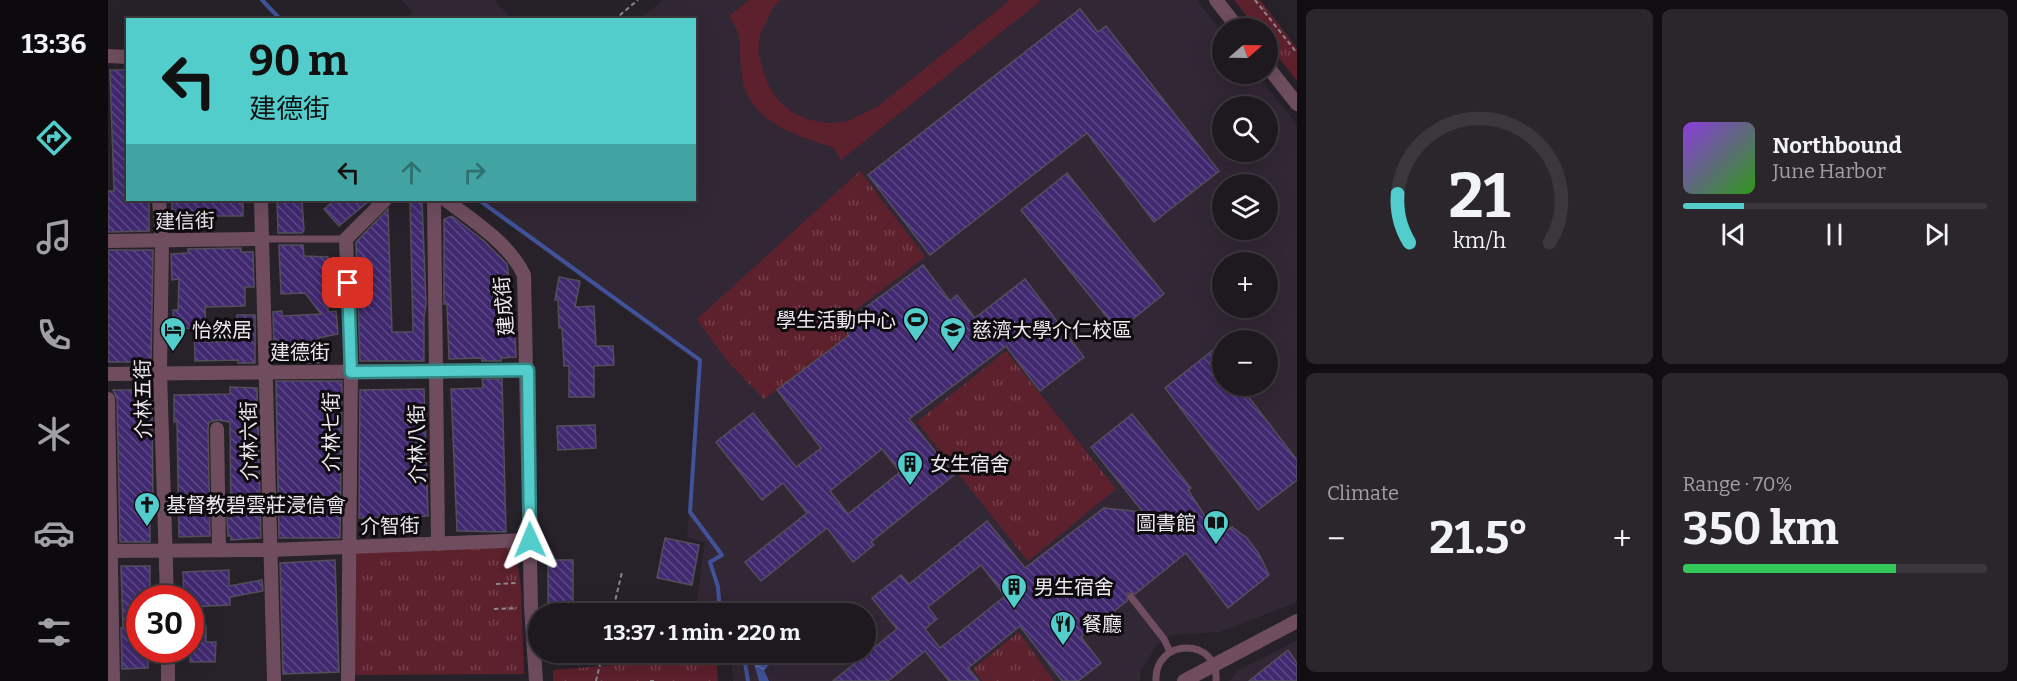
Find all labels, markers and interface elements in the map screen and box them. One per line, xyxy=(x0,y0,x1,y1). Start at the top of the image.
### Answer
north arrow xyxy=(1212,18,1278,84)
map controls xyxy=(1212,18,1278,396)
text: 13:36 xyxy=(21,28,87,60)
text: 90 m xyxy=(249,36,348,86)
icon: left xyxy=(150,42,228,120)
text: 建德街 xyxy=(249,93,330,125)
button: search xyxy=(1212,96,1278,162)
icon: directions xyxy=(33,117,75,159)
text: Northbound xyxy=(1773,132,1902,159)
icon: left xyxy=(332,156,365,189)
icon: ahead xyxy=(395,156,428,189)
icon: right xyxy=(458,156,491,189)
text: June Harbor xyxy=(1773,159,1886,183)
text: 21 xyxy=(1448,160,1510,235)
button: layers xyxy=(1212,174,1278,240)
street label: 建信街 xyxy=(155,208,215,234)
icon: music xyxy=(33,216,75,258)
icon: previous xyxy=(1717,218,1750,251)
icon: pause xyxy=(1818,218,1851,251)
icon: next xyxy=(1920,218,1953,251)
text: km/h xyxy=(1453,229,1506,255)
button: + xyxy=(1212,252,1278,318)
pin xyxy=(322,257,373,308)
icon: arrive xyxy=(331,266,364,299)
street label: 建成街 xyxy=(489,275,519,337)
sports icon: 學生活動中心 xyxy=(901,305,931,343)
place label: 學生活動中心 xyxy=(776,308,896,332)
icon: phone xyxy=(33,314,75,356)
hotel icon: 怡然居 xyxy=(158,315,188,353)
school or university icon: 慈濟大學介仁校區 xyxy=(938,315,968,353)
place label: 怡然居 xyxy=(192,318,252,342)
place label: 慈濟大學介仁校區 xyxy=(972,318,1132,342)
button: − xyxy=(1212,330,1278,396)
street label: 建德街 xyxy=(270,340,330,364)
street label: 介林五街 xyxy=(130,359,156,439)
street label: 介林七街 xyxy=(319,392,343,472)
street label: 介林六街 xyxy=(236,401,262,481)
street label: 介林八街 xyxy=(404,404,430,484)
icon: climate xyxy=(33,413,75,455)
building icon: 女生宿舍 xyxy=(895,449,925,487)
place label: 女生宿舍 xyxy=(930,452,1010,476)
text: Range · 70% xyxy=(1683,472,1792,496)
text: Climate xyxy=(1327,481,1399,505)
church icon: 基督教碧雲莊浸信會 xyxy=(132,490,162,528)
place label: 基督教碧雲莊浸信會 xyxy=(166,493,346,517)
text: 350 km xyxy=(1683,502,1839,556)
position arrow xyxy=(498,508,562,572)
library icon: 圖書館 xyxy=(1201,508,1231,546)
place label: 圖書館 xyxy=(1136,511,1196,535)
text: 21.5° xyxy=(1429,511,1529,565)
icon: car xyxy=(33,512,75,554)
street label: 介智街 xyxy=(360,513,420,539)
text: − xyxy=(1327,519,1345,559)
text: + xyxy=(1613,519,1631,559)
building icon: 男生宿舍 xyxy=(999,572,1029,610)
place label: 男生宿舍 xyxy=(1034,575,1114,599)
speed limit sign: 30 xyxy=(126,585,204,663)
restaurant icon: 餐廳 xyxy=(1048,609,1078,647)
icon: filters xyxy=(33,611,75,653)
place label: 餐廳 xyxy=(1082,612,1122,636)
text: 13:37 · 1 min · 220 m xyxy=(603,619,801,646)

